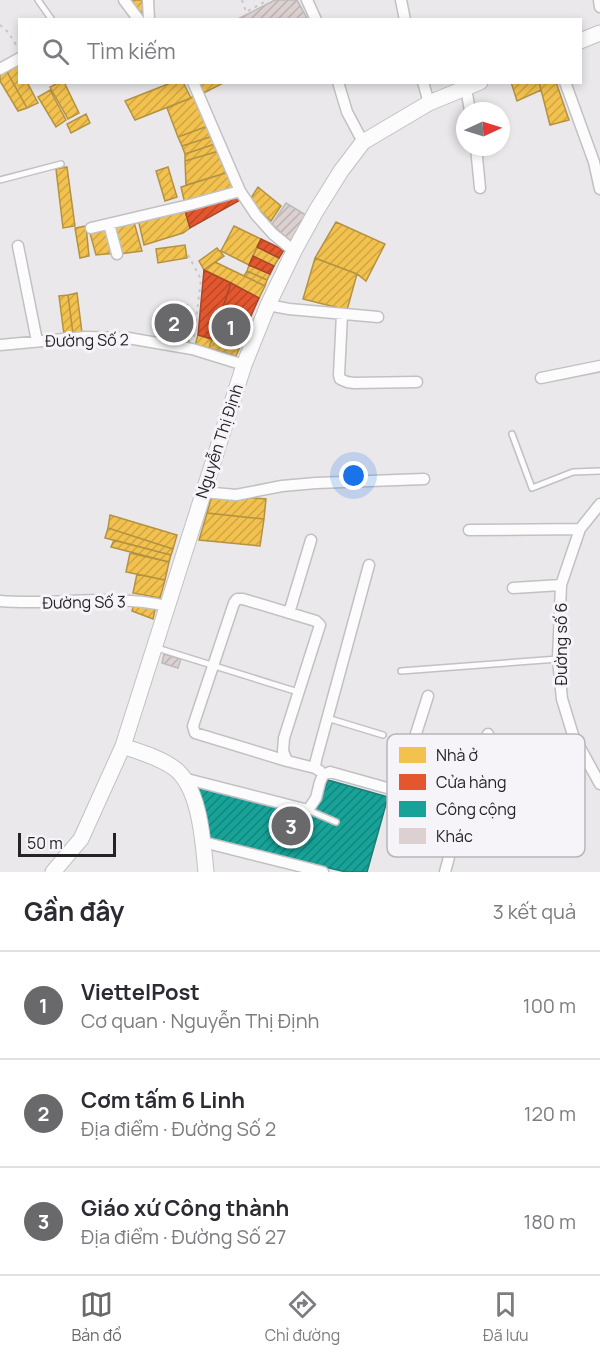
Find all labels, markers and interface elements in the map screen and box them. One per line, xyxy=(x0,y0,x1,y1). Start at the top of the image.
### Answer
search box xyxy=(18,18,582,84)
icon: search xyxy=(39,35,72,68)
text: Tìm kiếm xyxy=(87,36,176,66)
north arrow xyxy=(456,102,510,156)
pin: 2 xyxy=(154,300,194,346)
pin: 1 xyxy=(212,304,250,350)
street label: Đường Số 2 xyxy=(45,328,129,352)
street label: Nguyễn Thị Định xyxy=(190,381,248,501)
your location xyxy=(339,461,368,490)
street label: Đường Số 3 xyxy=(42,590,126,614)
street label: Đường số 6 xyxy=(550,602,572,686)
legend xyxy=(387,734,585,857)
text: Nhà ở xyxy=(436,744,478,766)
text: Cửa hàng xyxy=(436,771,506,793)
text: Công cộng xyxy=(436,798,516,820)
pin: 3 xyxy=(272,804,310,848)
text: Khác xyxy=(436,825,473,847)
scale bar xyxy=(18,830,116,858)
text: 50 m xyxy=(27,832,63,854)
text: Gần đây xyxy=(24,893,124,929)
text: 3 kết quả xyxy=(493,898,576,925)
text: ViettelPost xyxy=(81,977,200,1007)
text: 1 xyxy=(39,992,48,1019)
text: 100 m xyxy=(523,992,576,1019)
text: Cơ quan · Nguyễn Thị Định xyxy=(81,1007,319,1034)
text: Cơm tấm 6 Linh xyxy=(81,1085,245,1115)
text: 2 xyxy=(38,1100,49,1127)
text: 120 m xyxy=(524,1100,576,1127)
text: Địa điểm · Đường Số 2 xyxy=(81,1115,276,1142)
text: Giáo xứ Công thành xyxy=(81,1193,289,1223)
text: 3 xyxy=(38,1208,49,1235)
text: 180 m xyxy=(523,1208,576,1235)
text: Địa điểm · Đường Số 27 xyxy=(81,1223,286,1250)
tab: Bản đồ xyxy=(71,1288,122,1346)
tab: Chỉ đường xyxy=(265,1288,340,1346)
tab: Đã lưu xyxy=(483,1288,529,1346)

